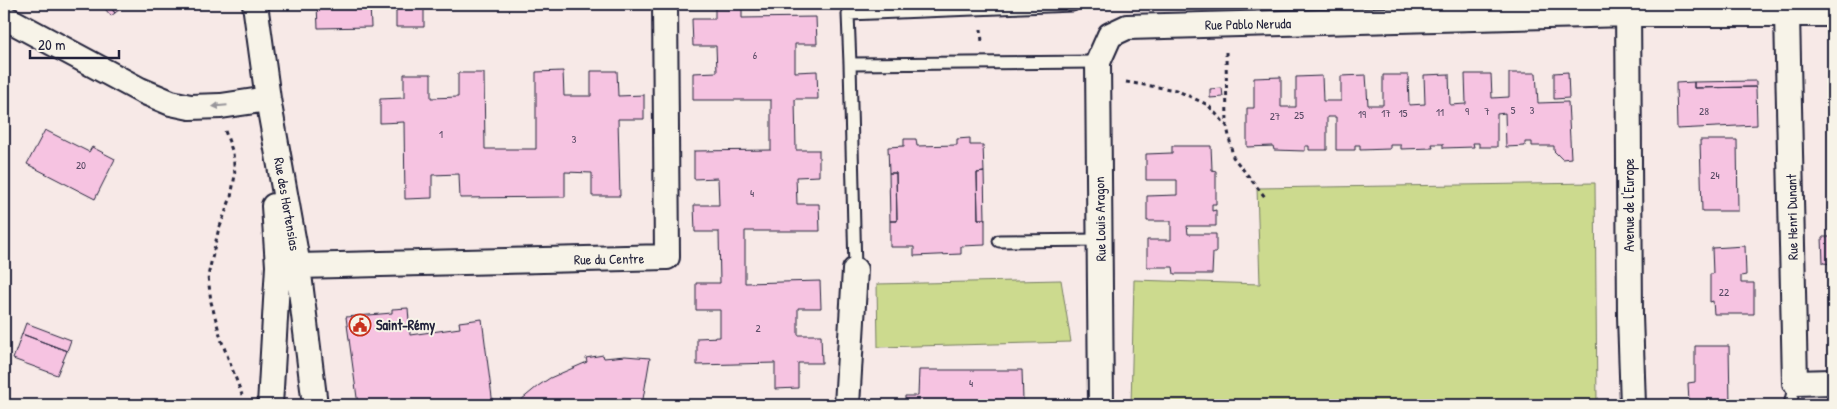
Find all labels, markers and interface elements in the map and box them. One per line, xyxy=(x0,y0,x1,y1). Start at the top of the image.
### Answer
street label: Rue Pablo Neruda xyxy=(1205,13,1292,34)
scale bar xyxy=(30,28,119,60)
text: 20 m xyxy=(38,34,65,55)
house number: 6 xyxy=(753,48,758,62)
one-way arrow xyxy=(211,102,227,110)
house number: 5 xyxy=(1511,103,1516,117)
house number: 3 xyxy=(1530,103,1535,117)
house number: 9 xyxy=(1465,104,1469,118)
house number: 7 xyxy=(1484,104,1490,118)
house number: 28 xyxy=(1699,104,1709,118)
house number: 11 xyxy=(1436,105,1444,119)
house number: 17 xyxy=(1381,106,1391,120)
house number: 15 xyxy=(1399,106,1408,120)
house number: 19 xyxy=(1358,107,1366,121)
house number: 25 xyxy=(1294,108,1304,122)
house number: 27 xyxy=(1270,109,1280,123)
house number: 1 xyxy=(439,127,443,141)
house number: 3 xyxy=(572,132,577,146)
street label: Rue des Hortensias xyxy=(270,156,305,252)
house number: 20 xyxy=(76,158,86,172)
street label: Avenue de l'Europe xyxy=(1619,158,1639,252)
house number: 24 xyxy=(1710,168,1720,182)
street label: Rue Henri Dunant xyxy=(1781,174,1802,260)
street label: Rue Louis Aragon xyxy=(1089,176,1111,262)
house number: 4 xyxy=(750,186,754,200)
street label: Rue du Centre xyxy=(574,248,645,269)
house number: 22 xyxy=(1719,285,1729,299)
public building icon: Saint-Rémy xyxy=(348,313,372,337)
place label: Saint-Rémy xyxy=(376,315,435,336)
house number: 2 xyxy=(755,321,761,335)
house number: 4 xyxy=(969,376,973,390)

